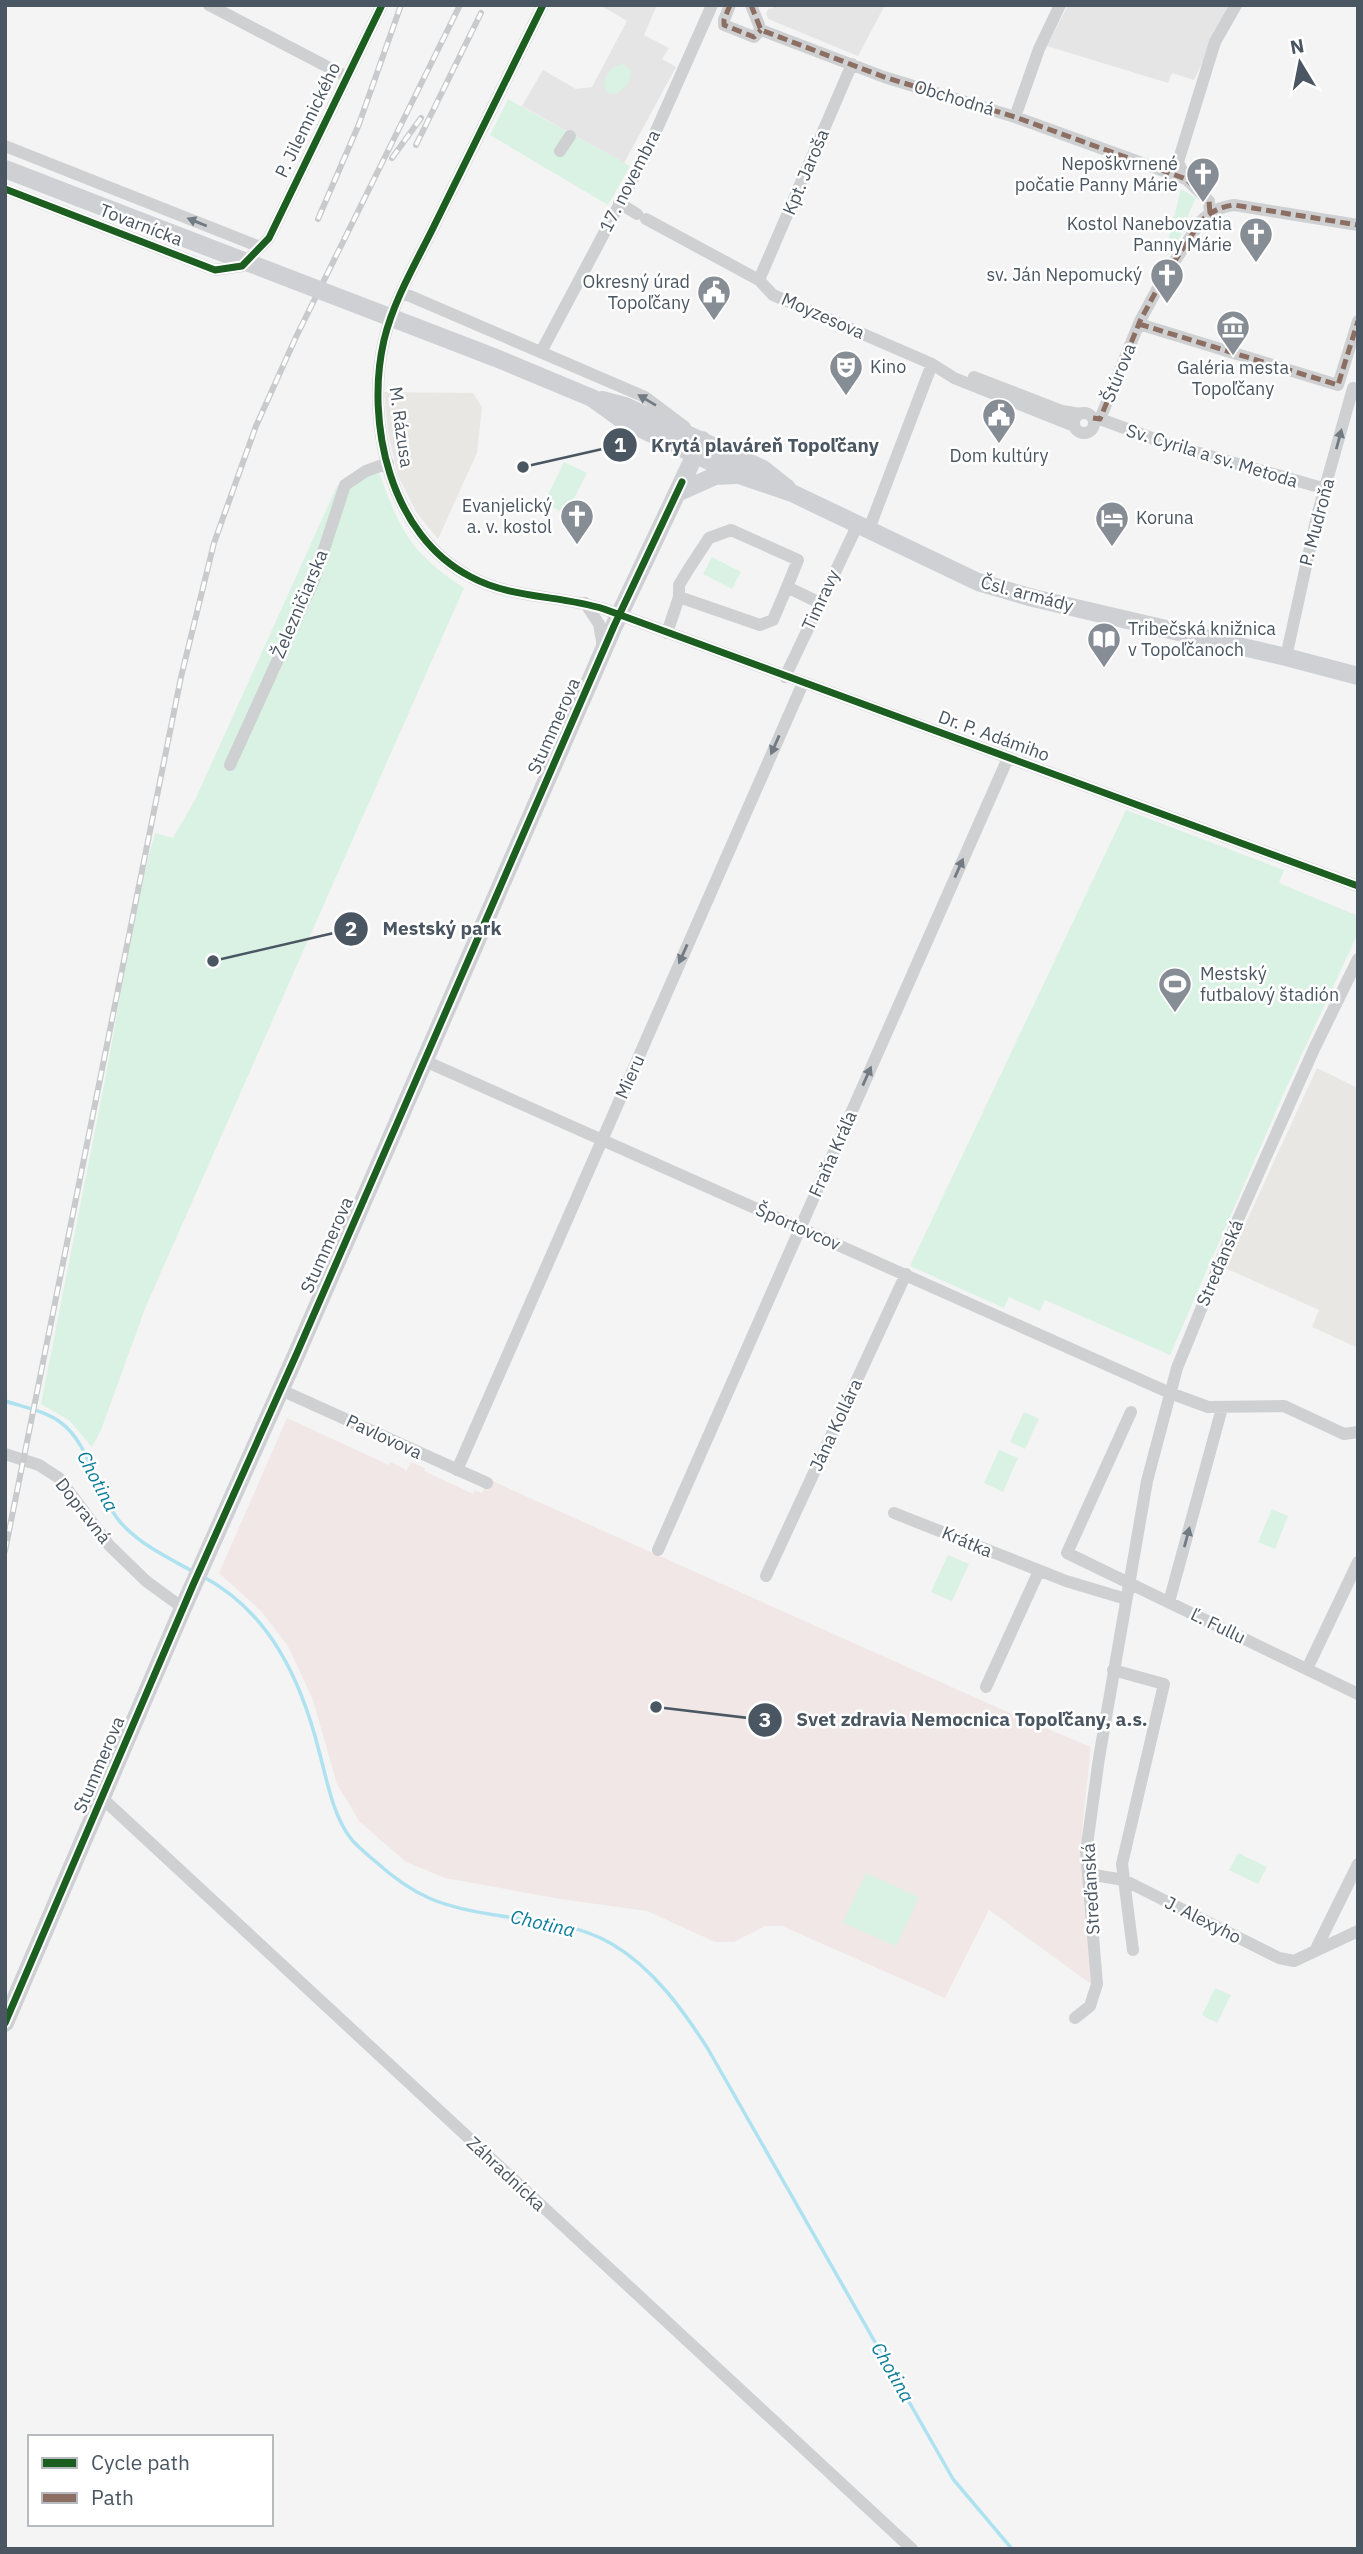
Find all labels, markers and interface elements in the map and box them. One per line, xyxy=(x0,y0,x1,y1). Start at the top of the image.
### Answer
north arrow xyxy=(1265,28,1335,98)
text: N xyxy=(1288,33,1306,59)
street label: P. Jilemnického xyxy=(270,58,345,181)
street label: Obchodná xyxy=(911,74,997,121)
street label: 17. novembra xyxy=(594,125,665,236)
street label: Kpt. Jaroša xyxy=(777,125,834,218)
place label: Nepoškvrnené počatie Panny Márie xyxy=(1015,152,1178,196)
church icon: Nepoškvrnené počatie Panny Márie xyxy=(1184,155,1222,204)
street label: Tovarnícka xyxy=(97,198,186,251)
place label: Kostol Nanebovzatia Panny Márie xyxy=(1067,212,1232,256)
church icon: Kostol Nanebovzatia Panny Márie xyxy=(1237,215,1275,264)
one-way arrow xyxy=(186,216,207,227)
church icon: sv. Ján Nepomucký xyxy=(1148,256,1186,305)
place label: sv. Ján Nepomucký xyxy=(986,263,1142,286)
place label: Okresný úrad Topoľčany xyxy=(582,270,690,314)
public building icon: Okresný úrad Topoľčany xyxy=(695,273,733,322)
street label: Moyzesova xyxy=(778,287,869,344)
museum icon: Galéria mesta Topoľčany xyxy=(1214,308,1252,357)
street label: Štúrova xyxy=(1095,339,1141,406)
theatre icon: Kino xyxy=(827,348,865,397)
place label: Kino xyxy=(870,355,906,378)
place label: Galéria mesta Topoľčany xyxy=(1177,356,1289,400)
street label: M. Rázusa xyxy=(384,385,419,469)
one-way arrow xyxy=(637,393,656,406)
public building icon: Dom kultúry xyxy=(980,396,1018,445)
street label: Sv. Cyrila a sv. Metoda xyxy=(1124,418,1301,493)
callout: Krytá plaváreň Topoľčany xyxy=(602,425,893,465)
one-way arrow xyxy=(1334,427,1345,449)
text: 1 xyxy=(614,430,627,458)
text: Krytá plaváreň Topoľčany xyxy=(651,433,880,457)
place label: Dom kultúry xyxy=(950,444,1048,467)
street label: P. Mudroňa xyxy=(1294,475,1339,568)
place label: Evanjelický a. v. kostol xyxy=(462,494,552,538)
church icon: Evanjelický a. v. kostol xyxy=(558,497,596,546)
hotel icon: Koruna xyxy=(1093,499,1131,548)
place label: Koruna xyxy=(1136,506,1194,529)
street label: Železničiarska xyxy=(266,546,333,661)
street label: Timravy xyxy=(797,566,845,634)
street label: Čsl. armády xyxy=(978,569,1076,617)
place label: Tribečská knižnica v Topoľčanoch xyxy=(1128,617,1276,661)
library icon: Tribečská knižnica v Topoľčanoch xyxy=(1085,620,1123,669)
street label: Stummerova xyxy=(522,674,585,778)
street label: Dr. P. Adámiho xyxy=(935,705,1053,766)
one-way arrow xyxy=(769,735,780,756)
one-way arrow xyxy=(953,858,965,878)
callout: Mestský park xyxy=(333,909,515,949)
text: 2 xyxy=(345,914,357,942)
text: Mestský park xyxy=(382,916,502,940)
one-way arrow xyxy=(678,943,689,964)
place label: Mestský futbalový štadión xyxy=(1200,962,1339,1006)
sports icon: Mestský futbalový štadión xyxy=(1156,965,1194,1014)
street label: Mieru xyxy=(610,1051,649,1102)
one-way arrow xyxy=(861,1066,873,1086)
street label: Fraňa Kráľa xyxy=(803,1107,862,1200)
street label: Stummerova xyxy=(295,1193,358,1297)
street label: Športovcov xyxy=(752,1197,845,1255)
street label: Streďanská xyxy=(1191,1216,1248,1309)
street label: Jána Kollára xyxy=(804,1375,867,1475)
street label: Pavlovova xyxy=(343,1409,426,1464)
water label: Chotina xyxy=(72,1446,124,1516)
street label: Dopravná xyxy=(51,1473,116,1549)
street label: Krátka xyxy=(938,1521,996,1563)
one-way arrow xyxy=(1183,1526,1193,1547)
street label: Ľ. Fullu xyxy=(1187,1602,1249,1649)
callout: Svet zdravia Nemocnica Topoľčany, a.s. xyxy=(747,1700,1162,1740)
text: 3 xyxy=(759,1705,771,1733)
text: Svet zdravia Nemocnica Topoľčany, a.s. xyxy=(796,1707,1148,1731)
street label: Stummerova xyxy=(68,1713,129,1817)
street label: Streďanská xyxy=(1077,1842,1104,1935)
street label: J. Alexyho xyxy=(1161,1891,1245,1949)
water label: Chotina xyxy=(508,1904,578,1942)
street label: Záhradnícka xyxy=(462,2131,551,2216)
water label: Chotina xyxy=(866,2338,920,2406)
legend xyxy=(28,2435,273,2526)
text: Cycle path xyxy=(91,2448,190,2476)
text: Path xyxy=(91,2483,134,2511)

